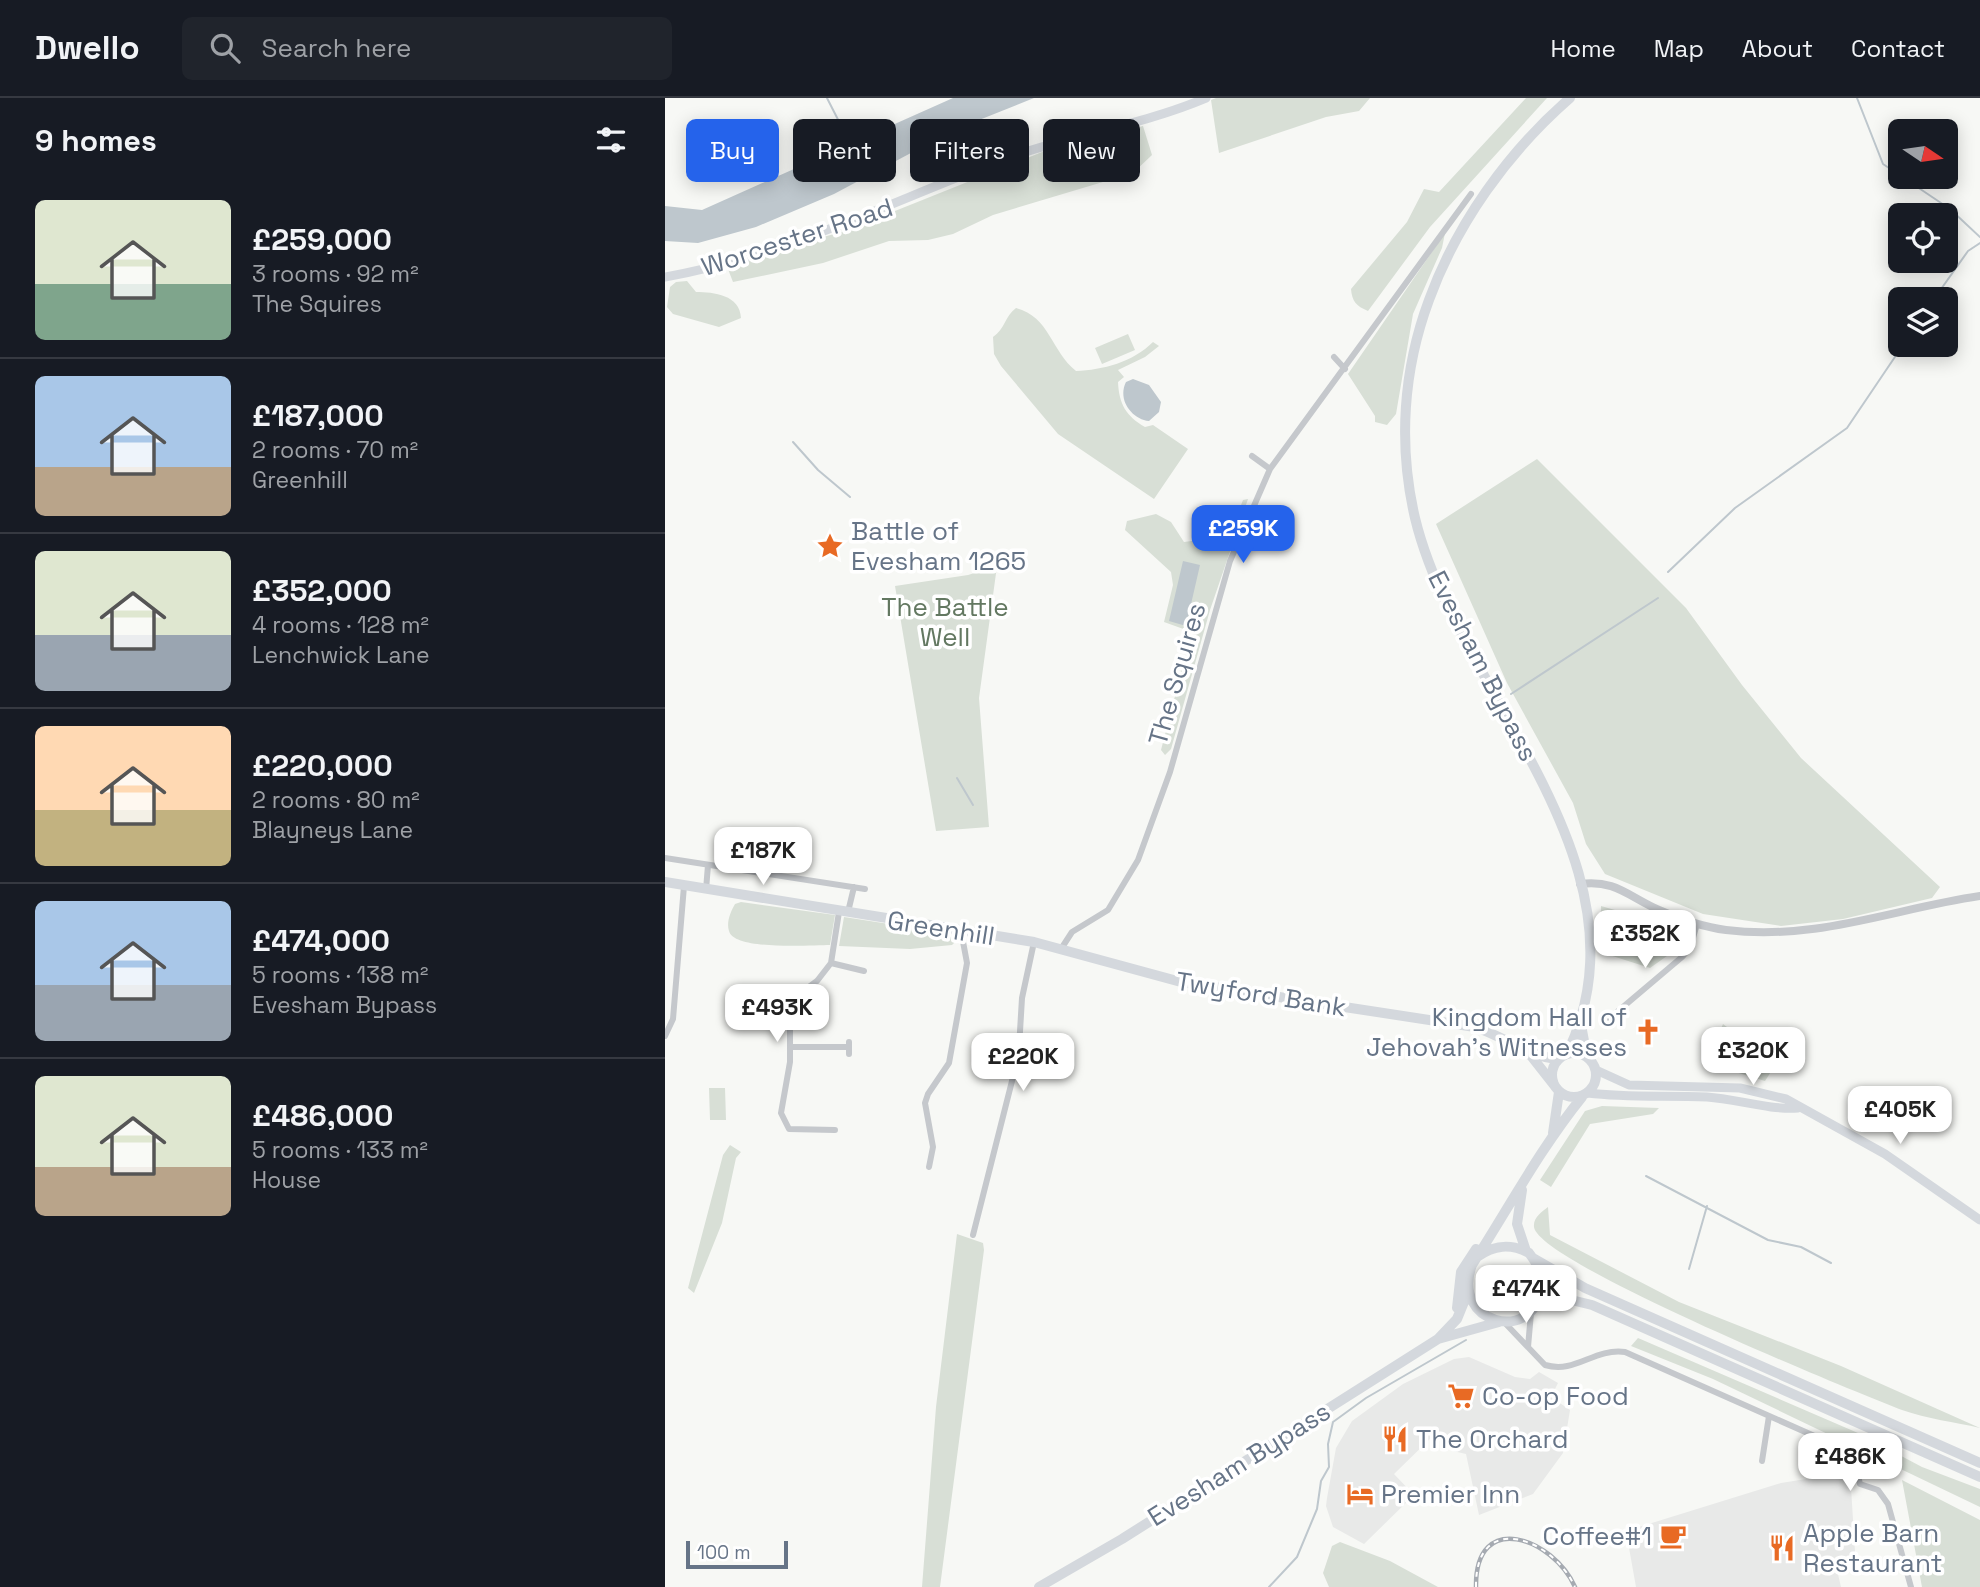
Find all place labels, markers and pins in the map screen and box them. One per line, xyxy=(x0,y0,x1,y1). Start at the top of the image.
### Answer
pin: £259K xyxy=(1194,505,1292,565)
place label: Battle of Evesham 1265 xyxy=(851,514,1026,578)
place icon: Battle of Evesham 1265 xyxy=(815,531,845,561)
pin: £187K xyxy=(714,828,812,887)
pin: £352K xyxy=(1596,910,1694,970)
pin: £493K xyxy=(728,984,826,1044)
place label: Kingdom Hall of Jehovah's Witnesses xyxy=(1366,1000,1627,1064)
church icon: Kingdom Hall of Jehovah's Witnesses xyxy=(1633,1017,1663,1047)
pin: £320K xyxy=(1704,1028,1802,1087)
pin: £220K xyxy=(974,1034,1072,1093)
pin: £405K xyxy=(1851,1086,1949,1146)
pin: £474K xyxy=(1477,1266,1575,1325)
place label: Co-op Food xyxy=(1482,1379,1629,1413)
supermarket icon: Co-op Food xyxy=(1446,1381,1476,1411)
place label: The Orchard xyxy=(1416,1422,1569,1456)
restaurant icon: The Orchard xyxy=(1380,1424,1410,1454)
pin: £486K xyxy=(1801,1434,1899,1493)
place label: Premier Inn xyxy=(1381,1477,1520,1511)
hotel icon: Premier Inn xyxy=(1345,1479,1375,1509)
place label: Apple Barn Restaurant xyxy=(1803,1516,1942,1580)
place label: Coffee#1 xyxy=(1543,1519,1652,1553)
cafe icon: Coffee#1 xyxy=(1658,1521,1688,1551)
restaurant icon: Apple Barn Restaurant xyxy=(1767,1533,1797,1563)

